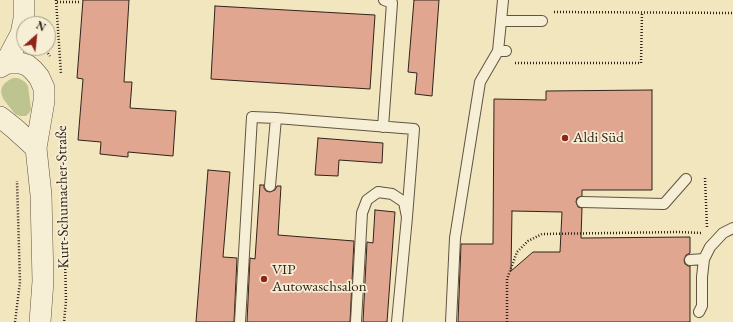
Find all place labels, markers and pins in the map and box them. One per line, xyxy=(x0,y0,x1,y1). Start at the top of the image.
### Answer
place label: Aldi Süd xyxy=(573,129,624,147)
marker: Aldi Süd xyxy=(560,133,570,143)
place label: VIP Autowaschsalon xyxy=(272,261,367,296)
marker: VIP Autowaschsalon xyxy=(259,274,269,284)

